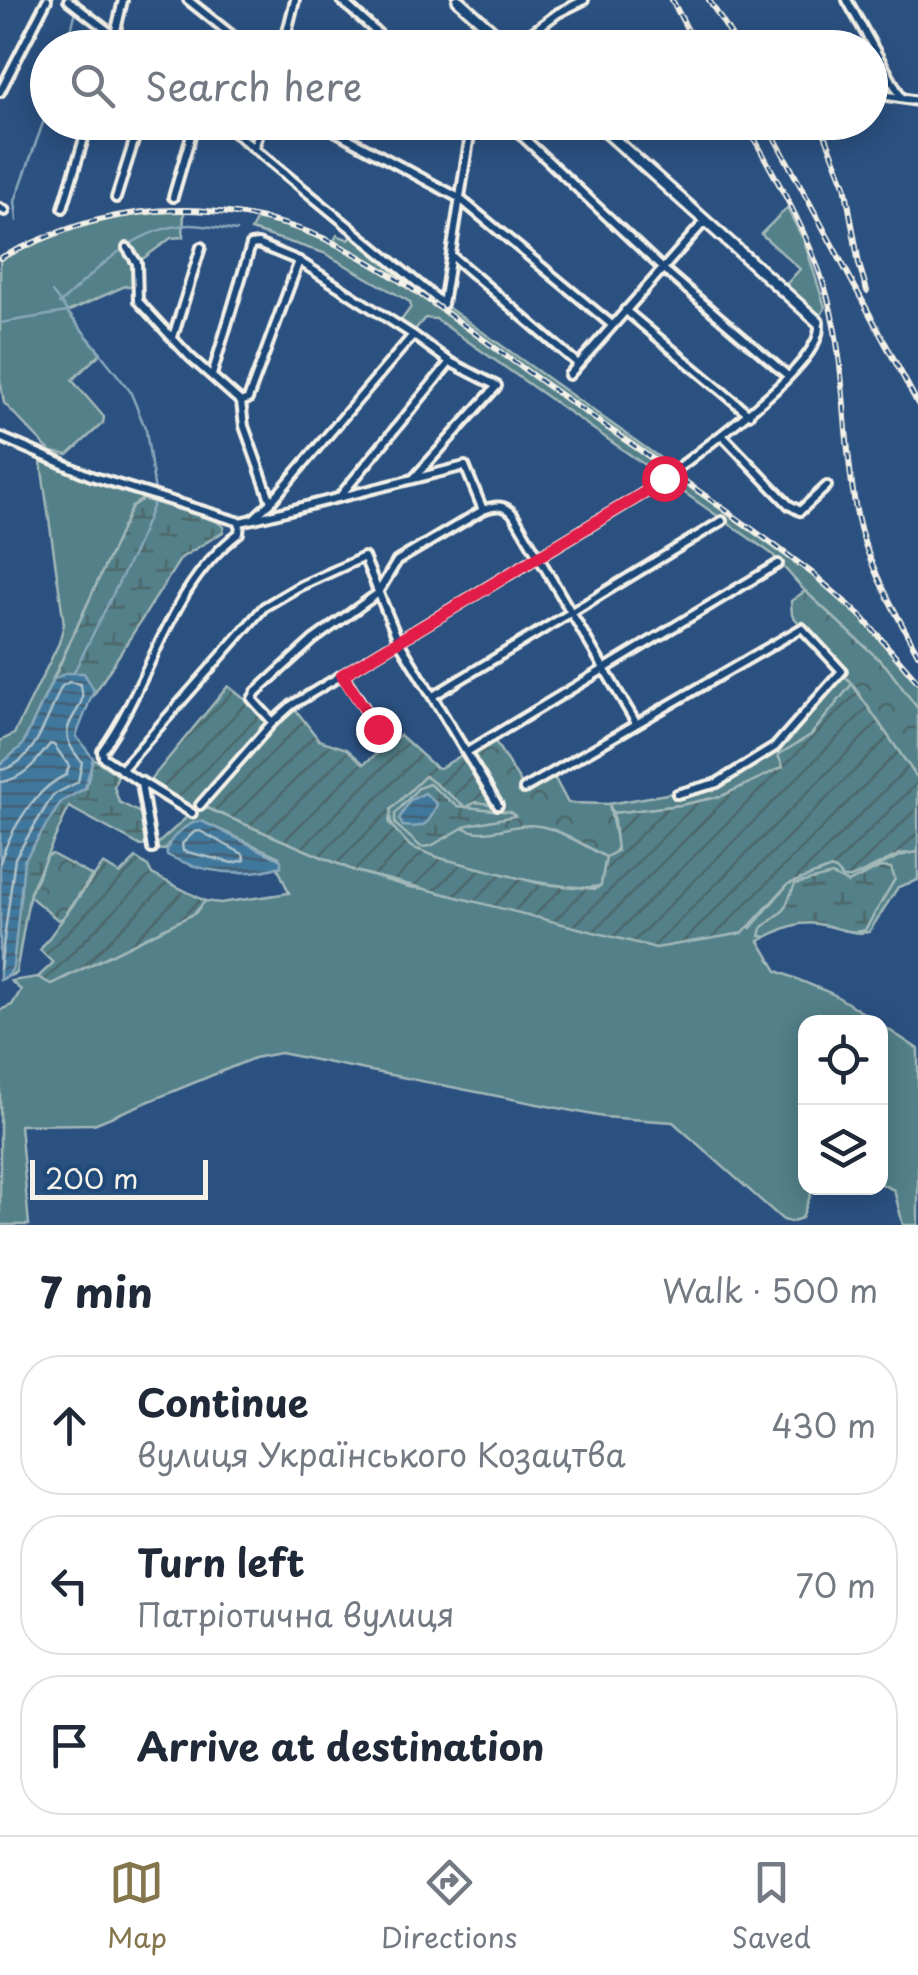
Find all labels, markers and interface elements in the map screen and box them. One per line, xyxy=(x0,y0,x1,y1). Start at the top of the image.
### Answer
search box xyxy=(30,30,888,140)
text: Search here xyxy=(145,57,362,114)
icon: search xyxy=(65,58,120,113)
route start xyxy=(642,456,688,502)
route end xyxy=(356,707,402,753)
map controls xyxy=(798,1015,888,1195)
button: locate xyxy=(798,1015,888,1105)
button: layers xyxy=(798,1105,888,1195)
scale bar xyxy=(30,1155,208,1200)
text: 200 m xyxy=(45,1156,138,1199)
text: 7 min xyxy=(40,1259,153,1322)
text: Walk · 500 m xyxy=(662,1266,878,1314)
text: Continue xyxy=(137,1373,308,1430)
icon: ahead xyxy=(42,1398,97,1453)
text: 430 m xyxy=(771,1401,876,1449)
text: вулиця Українського Козацтва xyxy=(137,1430,626,1478)
text: Turn left xyxy=(137,1533,305,1590)
icon: left xyxy=(42,1558,97,1613)
text: 70 m xyxy=(796,1561,876,1609)
text: Патріотична вулиця xyxy=(137,1590,455,1638)
text: Arrive at destination xyxy=(137,1717,545,1774)
icon: arrive xyxy=(42,1718,97,1773)
tab: Map xyxy=(107,1855,167,1958)
tab: Directions xyxy=(381,1855,517,1958)
tab: Saved xyxy=(731,1855,811,1958)

